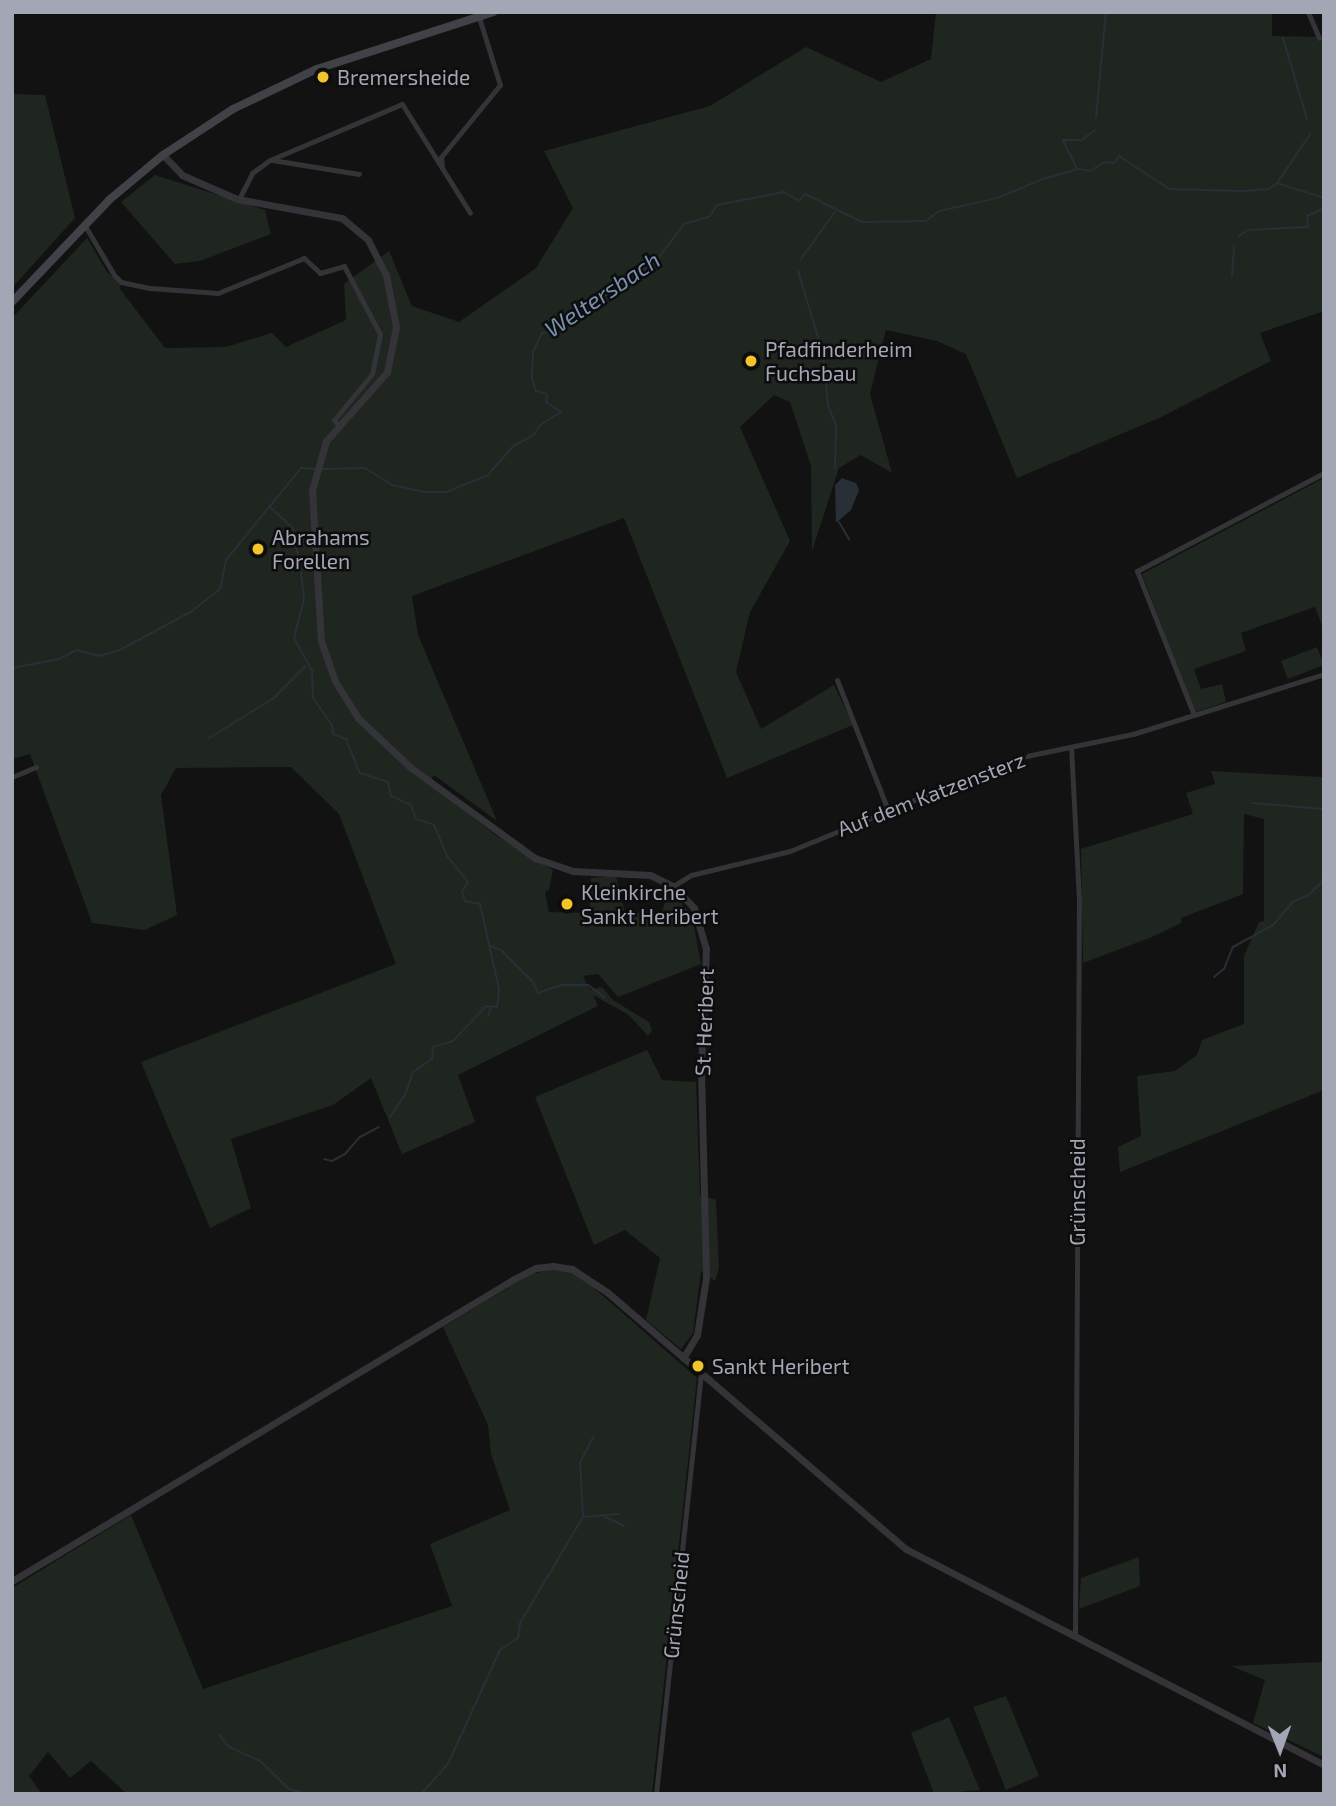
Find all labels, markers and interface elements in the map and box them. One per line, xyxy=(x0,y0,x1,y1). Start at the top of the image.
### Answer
place label: Bremersheide xyxy=(337,64,470,90)
marker: Bremersheide xyxy=(315,69,331,85)
water label: Weltersbach xyxy=(539,245,665,343)
place label: Pfadfinderheim Fuchsbau xyxy=(765,336,913,386)
marker: Pfadfinderheim Fuchsbau xyxy=(743,353,759,369)
place label: Abrahams Forellen xyxy=(272,524,370,574)
marker: Abrahams Forellen xyxy=(250,541,266,557)
street label: Auf dem Katzensterz xyxy=(833,747,1029,841)
place label: Kleinkirche Sankt Heribert xyxy=(581,879,718,929)
marker: Kleinkirche Sankt Heribert xyxy=(559,896,575,912)
street label: St. Heribert xyxy=(690,968,718,1076)
street label: Grünscheid xyxy=(1064,1138,1090,1246)
place label: Sankt Heribert xyxy=(712,1353,849,1379)
marker: Sankt Heribert xyxy=(690,1358,706,1374)
street label: Grünscheid xyxy=(658,1550,694,1660)
north arrow xyxy=(1245,1715,1315,1785)
text: N xyxy=(1273,1760,1287,1783)

